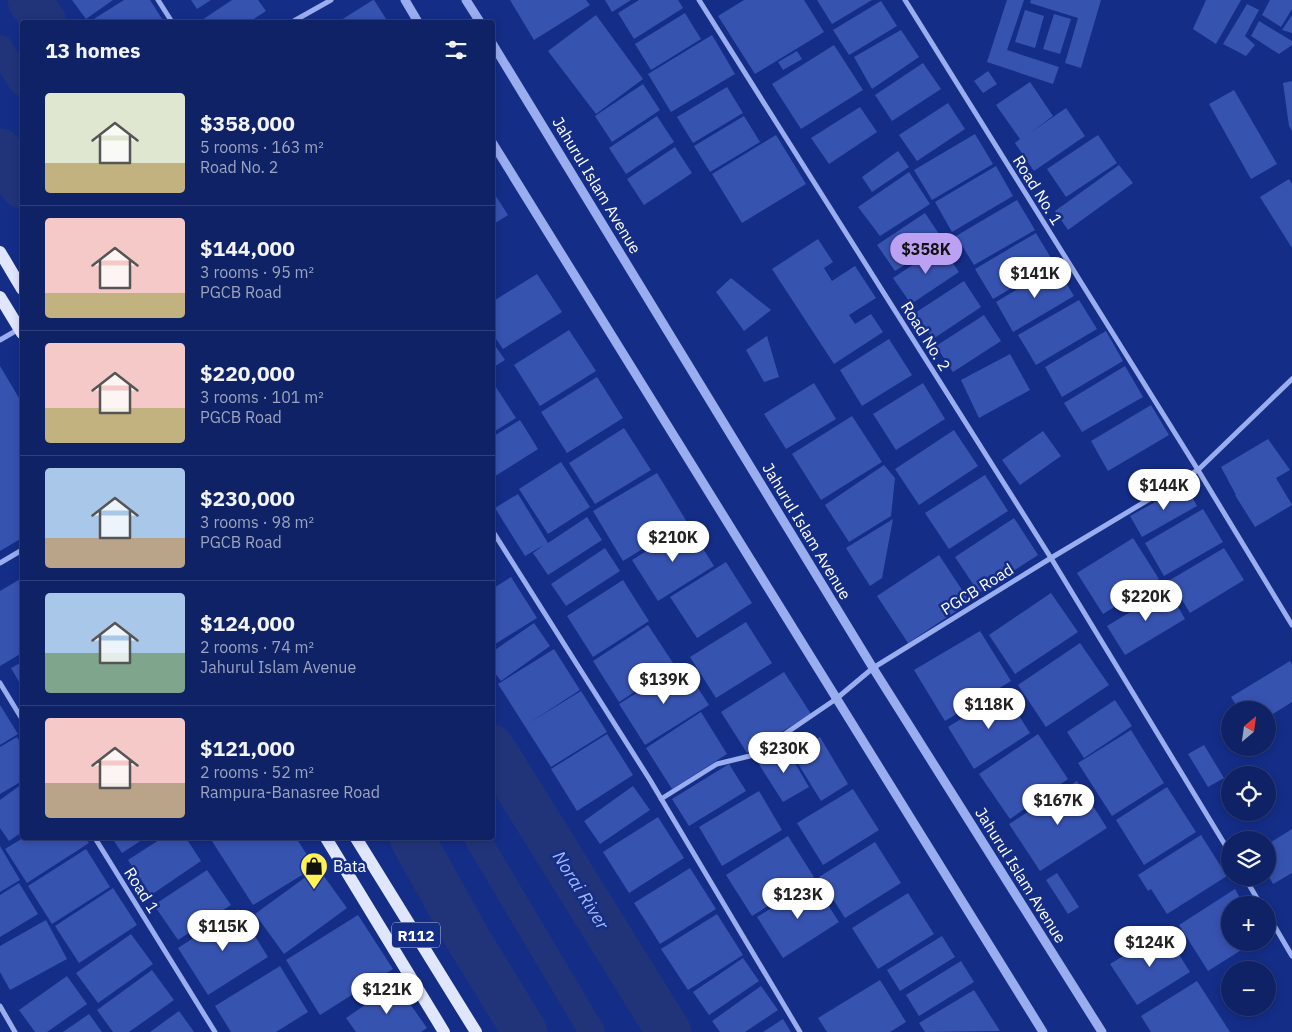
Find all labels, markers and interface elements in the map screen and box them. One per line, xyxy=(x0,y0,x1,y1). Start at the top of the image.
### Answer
text: 13 homes xyxy=(45,36,141,64)
icon: filters xyxy=(442,36,470,64)
text: $358,000 xyxy=(200,109,295,137)
icon: home xyxy=(85,113,145,173)
street label: Jahurul Islam Avenue xyxy=(548,113,646,257)
text: 5 rooms · 163 m² xyxy=(200,137,324,157)
street label: Road No. 1 xyxy=(1009,152,1067,228)
text: Road No. 2 xyxy=(200,157,278,177)
pin: $358K xyxy=(891,232,961,275)
text: $144,000 xyxy=(200,234,295,262)
icon: home xyxy=(85,238,145,298)
text: $358K xyxy=(901,239,951,259)
pin: $141K xyxy=(1000,256,1070,299)
text: 3 rooms · 95 m² xyxy=(200,262,314,282)
text: $141K xyxy=(1010,263,1060,283)
text: PGCB Road xyxy=(200,282,282,302)
street label: Road No. 2 xyxy=(897,298,955,374)
text: $220,000 xyxy=(200,359,295,387)
icon: home xyxy=(85,363,145,423)
text: 3 rooms · 101 m² xyxy=(200,387,324,407)
text: PGCB Road xyxy=(200,407,282,427)
street label: Jahurul Islam Avenue xyxy=(758,459,856,603)
pin: $144K xyxy=(1129,468,1199,511)
text: $144K xyxy=(1139,475,1189,495)
text: $230,000 xyxy=(200,484,295,512)
icon: home xyxy=(85,488,145,548)
text: 3 rooms · 98 m² xyxy=(200,512,314,532)
pin: $210K xyxy=(638,520,708,563)
text: $210K xyxy=(648,527,698,547)
text: PGCB Road xyxy=(200,532,282,552)
street label: PGCB Road xyxy=(937,559,1017,619)
pin: $220K xyxy=(1111,580,1181,622)
text: $220K xyxy=(1121,586,1171,606)
text: $124,000 xyxy=(200,609,295,637)
icon: home xyxy=(85,613,145,673)
text: 2 rooms · 74 m² xyxy=(200,637,314,657)
text: Jahurul Islam Avenue xyxy=(200,657,356,677)
pin: $139K xyxy=(629,662,699,705)
text: $139K xyxy=(639,669,689,689)
pin: $118K xyxy=(954,688,1024,730)
text: $118K xyxy=(964,694,1014,714)
north arrow xyxy=(1221,701,1276,756)
map controls xyxy=(1221,701,1276,1016)
pin: $230K xyxy=(749,732,819,774)
text: $121,000 xyxy=(200,734,295,762)
icon: home xyxy=(85,738,145,798)
text: $230K xyxy=(759,738,809,758)
text: 2 rooms · 52 m² xyxy=(200,762,314,782)
button: locate xyxy=(1221,766,1276,821)
text: Rampura-Banasree Road xyxy=(200,782,380,802)
pin: $167K xyxy=(1023,784,1093,826)
text: $167K xyxy=(1033,790,1083,810)
street label: Jahurul Islam Avenue xyxy=(971,803,1071,947)
button: layers xyxy=(1221,831,1276,886)
water label: Norai River xyxy=(548,846,614,934)
shop icon: Bata xyxy=(299,851,329,890)
place label: Bata xyxy=(333,856,367,876)
street label: Road 1 xyxy=(120,863,164,917)
pin: $123K xyxy=(763,878,833,920)
text: $123K xyxy=(773,884,823,904)
button: + xyxy=(1221,896,1276,951)
pin: $115K xyxy=(188,910,258,952)
text: $115K xyxy=(198,916,248,936)
road number: R112 xyxy=(392,922,440,948)
pin: $124K xyxy=(1115,926,1185,968)
text: $124K xyxy=(1125,932,1175,952)
button: − xyxy=(1221,961,1276,1016)
pin: $121K xyxy=(352,972,422,1015)
text: $121K xyxy=(362,979,412,999)

